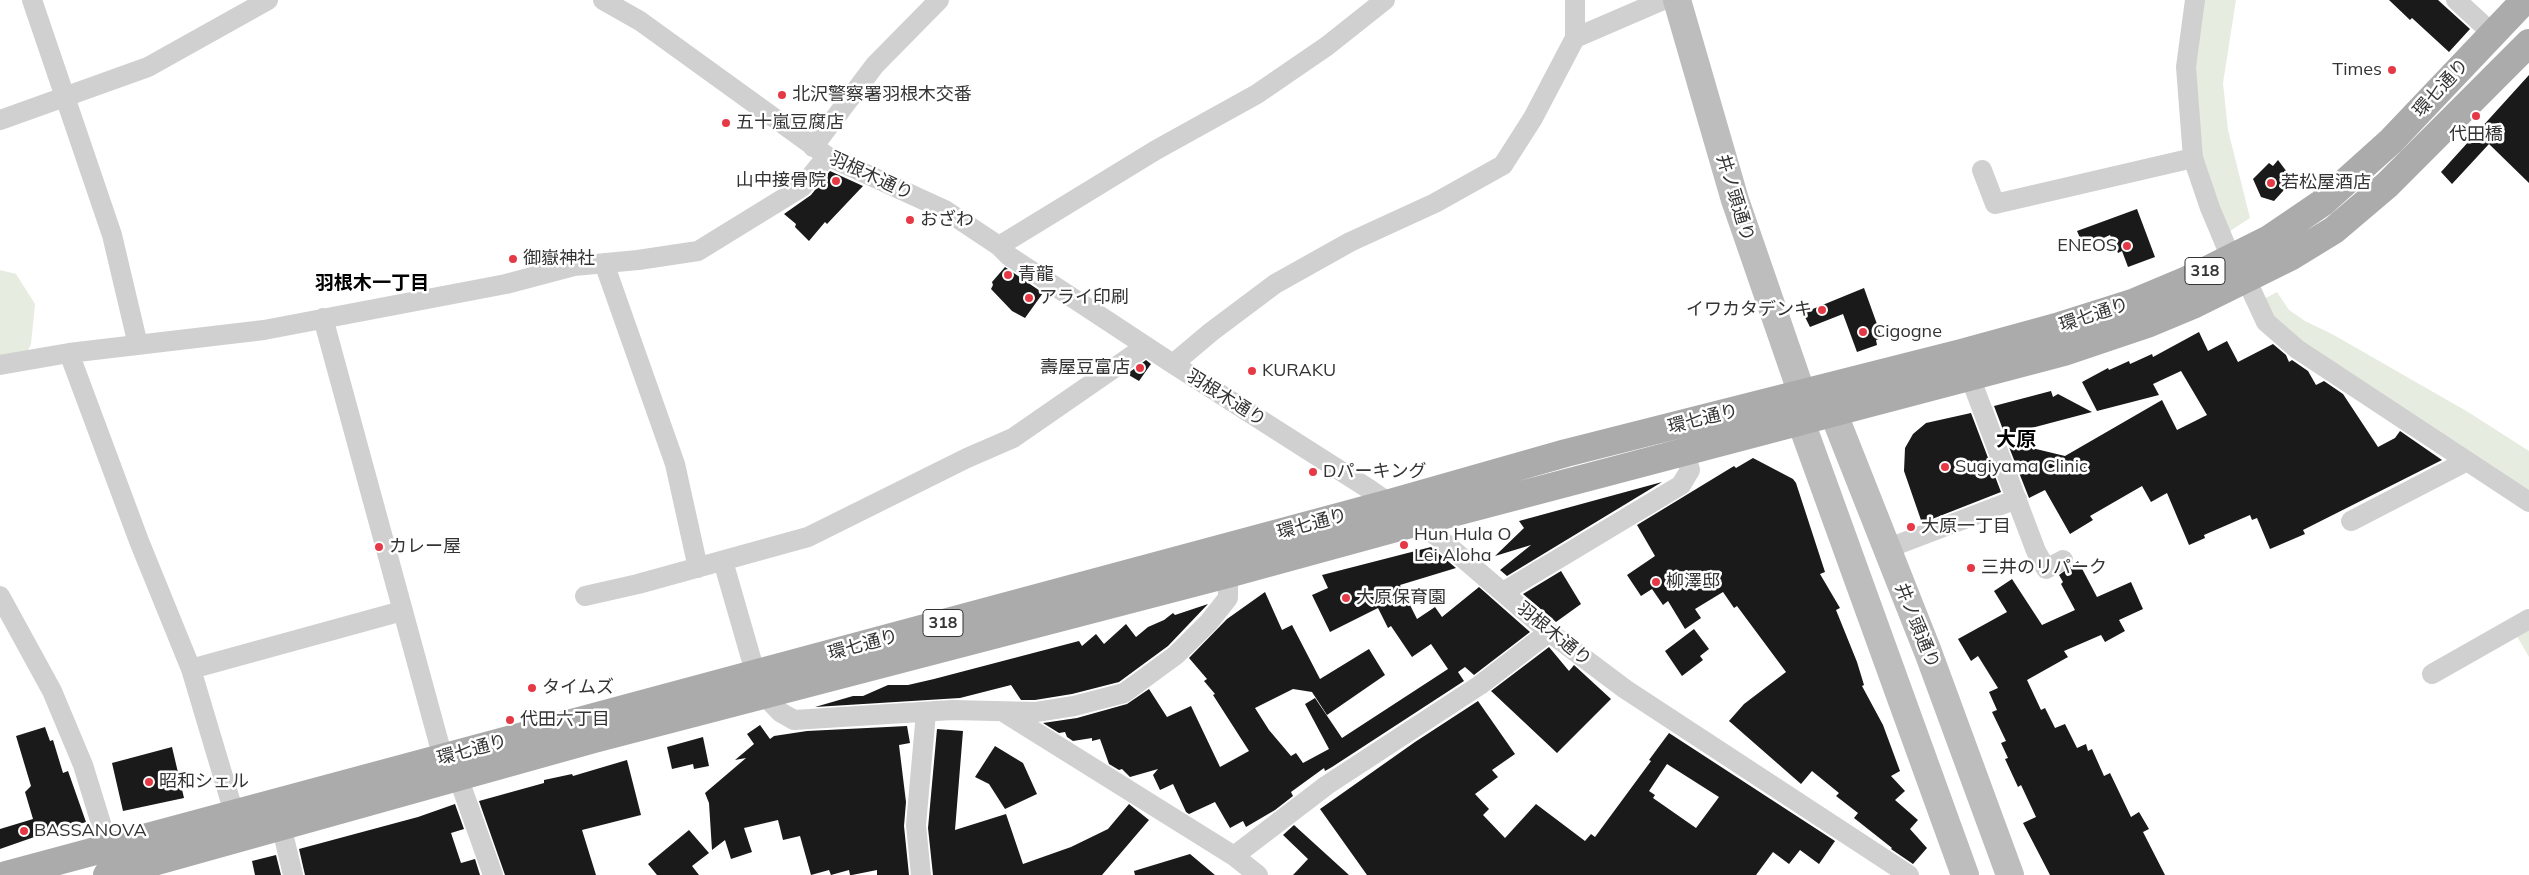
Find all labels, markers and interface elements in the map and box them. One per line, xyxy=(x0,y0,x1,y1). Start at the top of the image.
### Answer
street label: 環七通り xyxy=(2409,54,2473,122)
place label: Times xyxy=(2332,59,2382,81)
marker: Times xyxy=(2386,64,2398,76)
place label: 北沢警察署羽根木交番 xyxy=(792,84,972,106)
marker: 北沢警察署羽根木交番 xyxy=(776,89,788,101)
marker: 代田橋 xyxy=(2470,110,2482,122)
place label: 五十嵐豆腐店 xyxy=(736,112,844,134)
marker: 五十嵐豆腐店 xyxy=(720,117,732,129)
place label: 代田橋 xyxy=(2449,124,2503,146)
street label: 羽根木通り xyxy=(826,147,916,205)
street label: 井ノ頭通り xyxy=(1712,152,1758,244)
place label: 山中接骨院 xyxy=(736,170,826,192)
place label: 若松屋酒店 xyxy=(2281,172,2371,194)
marker: 山中接骨院 xyxy=(830,175,842,187)
marker: 若松屋酒店 xyxy=(2265,177,2277,189)
place label: おざわ xyxy=(920,209,974,231)
marker: おざわ xyxy=(904,214,916,226)
place label: ENEOS xyxy=(2057,235,2117,257)
marker: ENEOS xyxy=(2121,240,2133,252)
place label: 御嶽神社 xyxy=(523,248,595,270)
marker: 御嶽神社 xyxy=(507,253,519,265)
road number: 318 xyxy=(2185,258,2225,284)
place label: 青龍 xyxy=(1018,264,1054,286)
marker: 青龍 xyxy=(1002,269,1014,281)
district label: 羽根木一丁目 xyxy=(315,272,429,294)
place label: アライ印刷 xyxy=(1039,287,1129,309)
marker: アライ印刷 xyxy=(1023,292,1035,304)
street label: 環七通り xyxy=(2056,294,2132,336)
place label: イワカタデンキ xyxy=(1686,299,1812,321)
marker: イワカタデンキ xyxy=(1816,304,1828,316)
place label: Cigogne xyxy=(1873,321,1942,343)
marker: Cigogne xyxy=(1857,326,1869,338)
place label: 壽屋豆富店 xyxy=(1040,357,1130,379)
place label: KURAKU xyxy=(1262,360,1336,382)
marker: 壽屋豆富店 xyxy=(1134,362,1146,374)
street label: 羽根木通り xyxy=(1182,365,1270,431)
marker: KURAKU xyxy=(1246,365,1258,377)
street label: 環七通り xyxy=(1665,400,1741,438)
district label: 大原 xyxy=(1996,428,2036,452)
place label: Sugiyama Clinic xyxy=(1955,456,2088,478)
place label: Dパーキング xyxy=(1323,461,1426,483)
marker: Sugiyama Clinic xyxy=(1939,461,1951,473)
marker: Dパーキング xyxy=(1307,466,1319,478)
street label: 環七通り xyxy=(1274,504,1350,544)
place label: 大原一丁目 xyxy=(1921,516,2011,538)
marker: 大原一丁目 xyxy=(1905,521,1917,533)
place label: Hun Hula O Lei Aloha xyxy=(1414,524,1511,566)
place label: カレー屋 xyxy=(389,536,461,558)
marker: Hun Hula O Lei Aloha xyxy=(1398,539,1410,551)
marker: カレー屋 xyxy=(373,541,385,553)
place label: 三井のリパーク xyxy=(1981,557,2107,579)
marker: 三井のリパーク xyxy=(1965,562,1977,574)
place label: 柳澤邸 xyxy=(1666,571,1720,593)
marker: 柳澤邸 xyxy=(1650,576,1662,588)
street label: 井ノ頭通り xyxy=(1890,580,1944,672)
place label: 大原保育園 xyxy=(1356,587,1446,609)
marker: 大原保育園 xyxy=(1340,592,1352,604)
street label: 羽根木通り xyxy=(1512,597,1596,671)
road number: 318 xyxy=(923,610,963,636)
street label: 環七通り xyxy=(825,625,901,665)
place label: タイムズ xyxy=(542,677,614,699)
marker: タイムズ xyxy=(526,682,538,694)
place label: 代田六丁目 xyxy=(520,709,610,731)
marker: 代田六丁目 xyxy=(504,714,516,726)
street label: 環七通り xyxy=(434,730,510,770)
place label: 昭和シェル xyxy=(159,771,249,793)
marker: 昭和シェル xyxy=(143,776,155,788)
place label: BASSANOVA xyxy=(34,820,147,842)
marker: BASSANOVA xyxy=(18,825,30,837)

